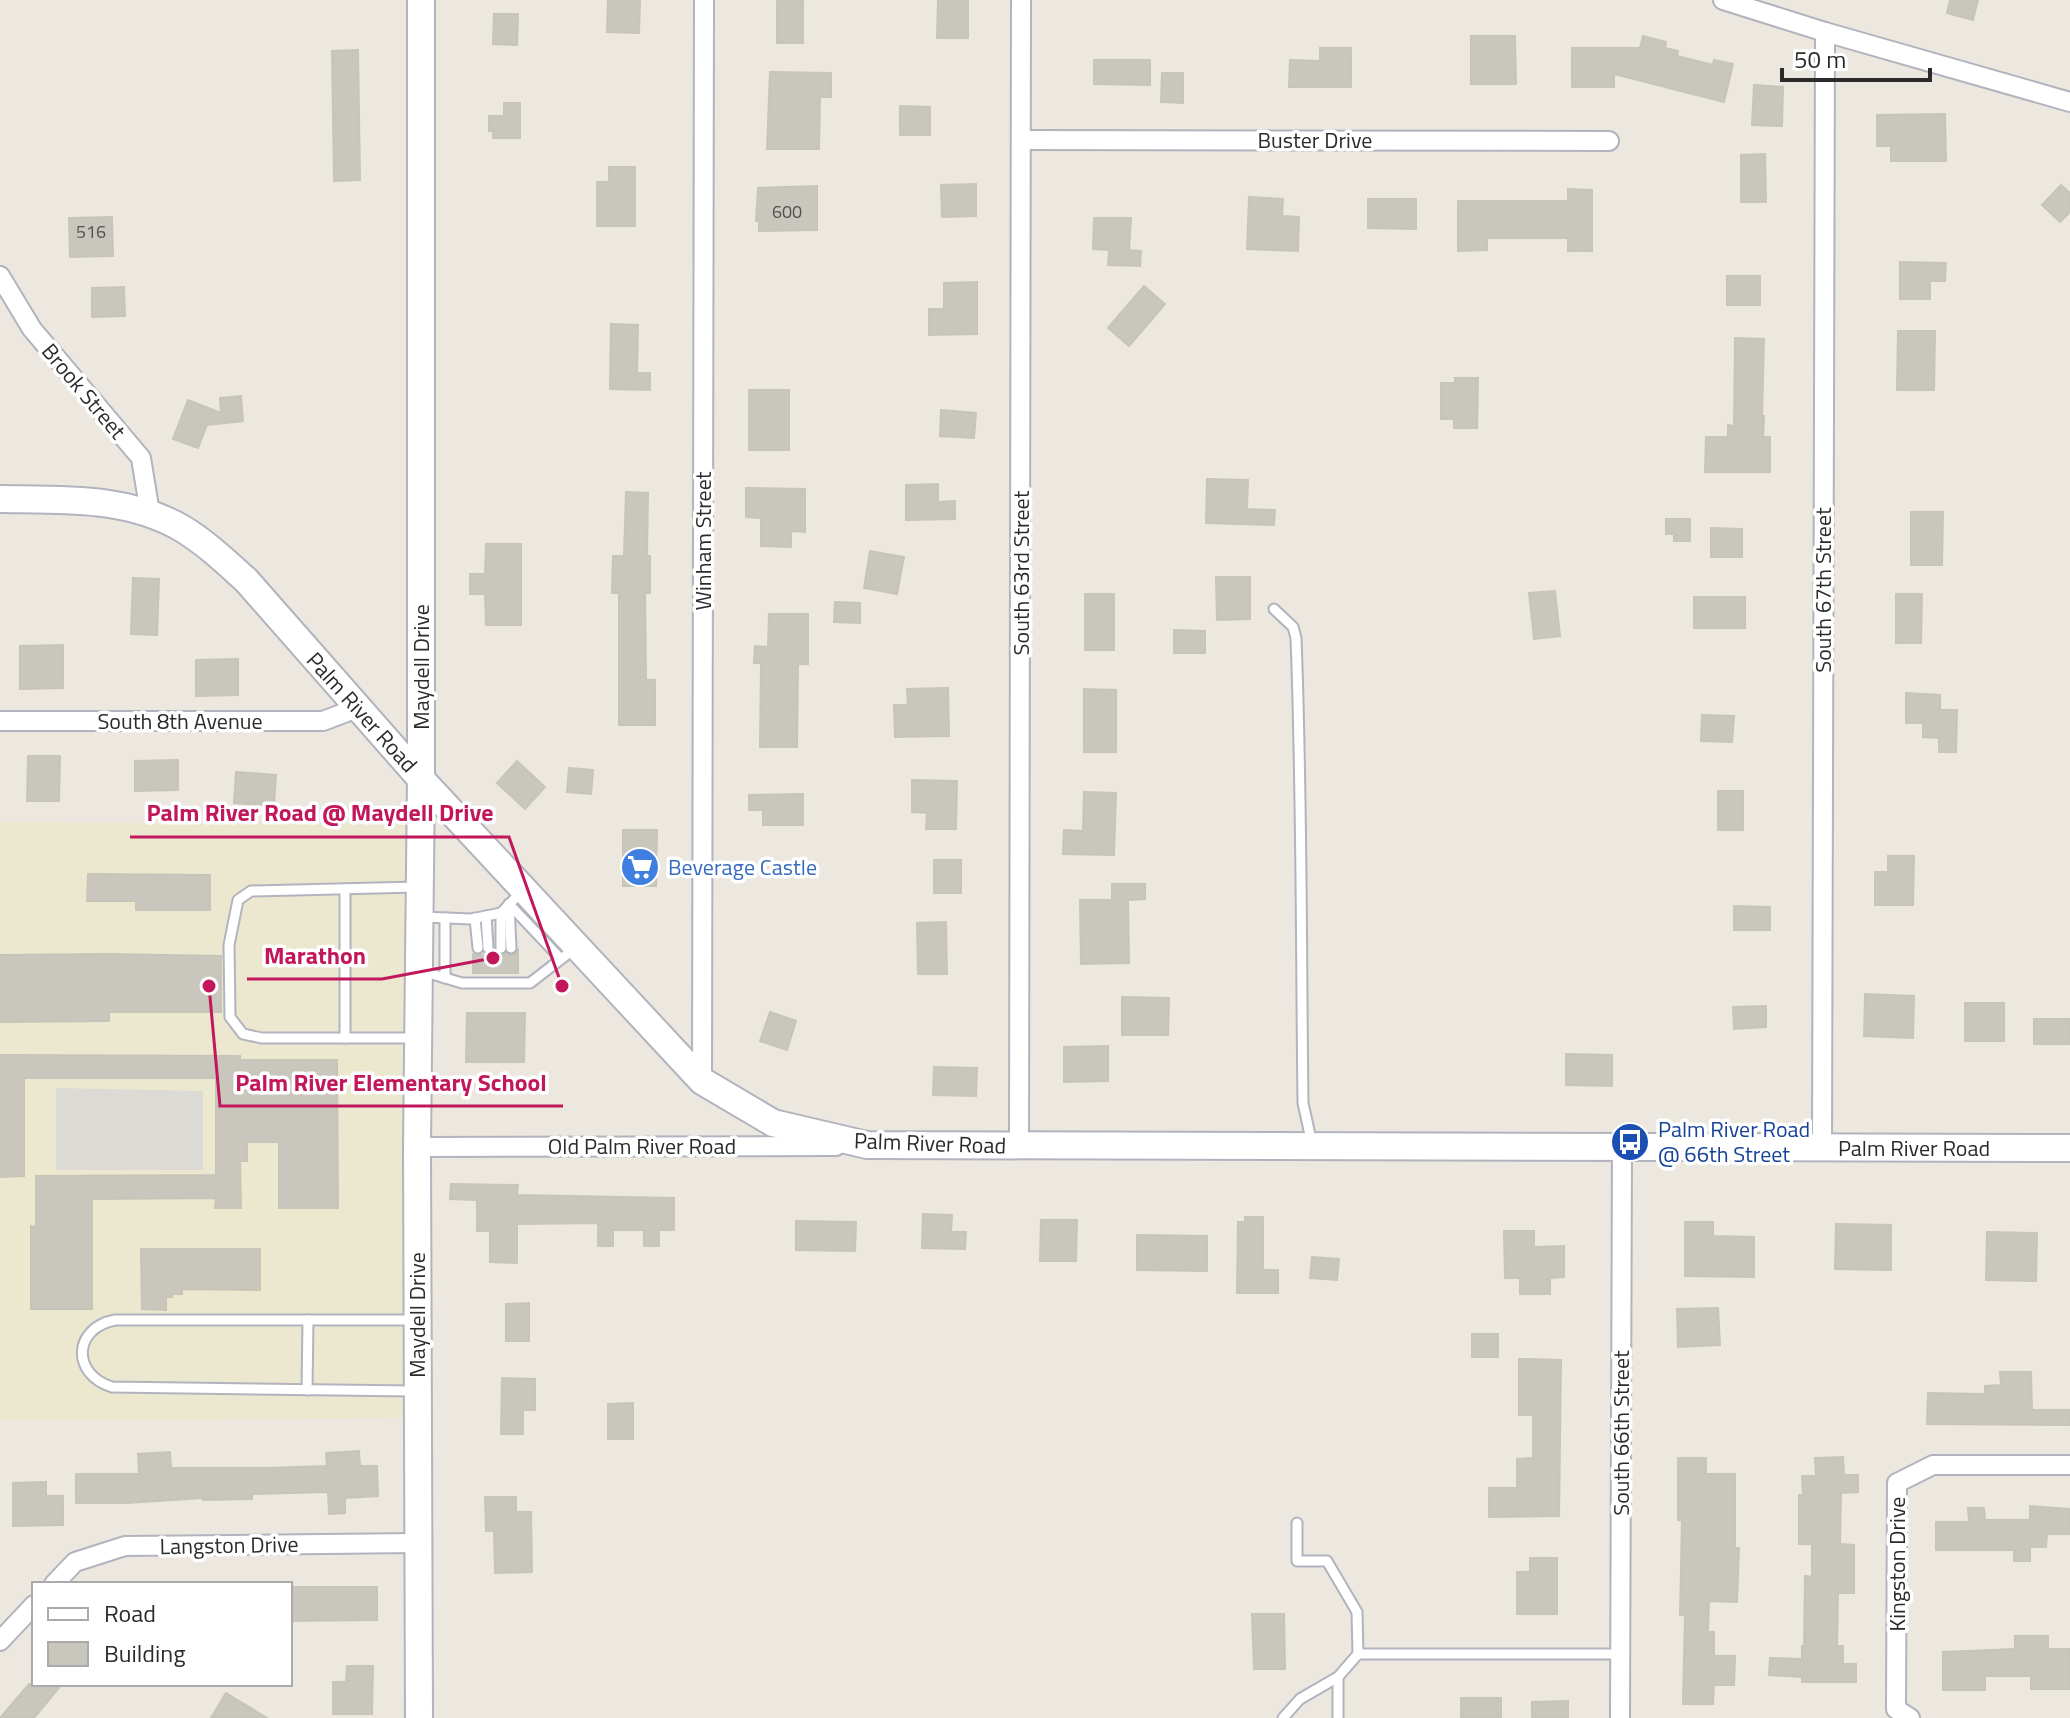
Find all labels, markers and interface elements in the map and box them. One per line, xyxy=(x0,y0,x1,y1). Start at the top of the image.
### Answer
scale bar xyxy=(1782,32,1930,82)
text: 50 m xyxy=(1794,41,1846,77)
street label: Buster Drive xyxy=(1258,123,1372,157)
house number: 600 xyxy=(772,198,802,225)
house number: 516 xyxy=(76,218,106,245)
street label: Brook Street xyxy=(34,336,135,447)
street label: Winham Street xyxy=(686,471,720,610)
street label: South 63rd Street xyxy=(1004,490,1038,655)
street label: South 67th Street xyxy=(1806,507,1840,673)
street label: Maydell Drive xyxy=(404,604,438,730)
street label: Palm River Road xyxy=(298,644,426,780)
street label: South 8th Avenue xyxy=(97,704,263,738)
callout: Palm River Road @ Maydell Drive xyxy=(130,789,509,837)
text: Palm River Road @ Maydell Drive xyxy=(147,794,493,830)
supermarket icon: Beverage Castle xyxy=(619,846,661,888)
place label: Beverage Castle xyxy=(668,850,817,884)
callout: Marathon xyxy=(247,931,382,979)
text: Marathon xyxy=(264,937,366,973)
callout: Palm River Elementary School xyxy=(220,1058,563,1106)
text: Palm River Elementary School xyxy=(235,1064,547,1100)
place label: Palm River Road @ 66th Street xyxy=(1658,1112,1810,1171)
bus stop icon: Palm River Road @ 66th Street xyxy=(1609,1121,1651,1163)
street label: Palm River Road xyxy=(853,1123,1007,1163)
street label: Old Palm River Road xyxy=(548,1129,736,1163)
street label: Palm River Road xyxy=(1838,1131,1990,1165)
street label: Maydell Drive xyxy=(400,1252,434,1378)
street label: South 66th Street xyxy=(1604,1350,1638,1516)
street label: Kingston Drive xyxy=(1880,1497,1914,1631)
street label: Langston Drive xyxy=(159,1527,299,1563)
legend xyxy=(32,1582,292,1686)
text: Road xyxy=(104,1595,156,1631)
text: Building xyxy=(104,1635,186,1671)

